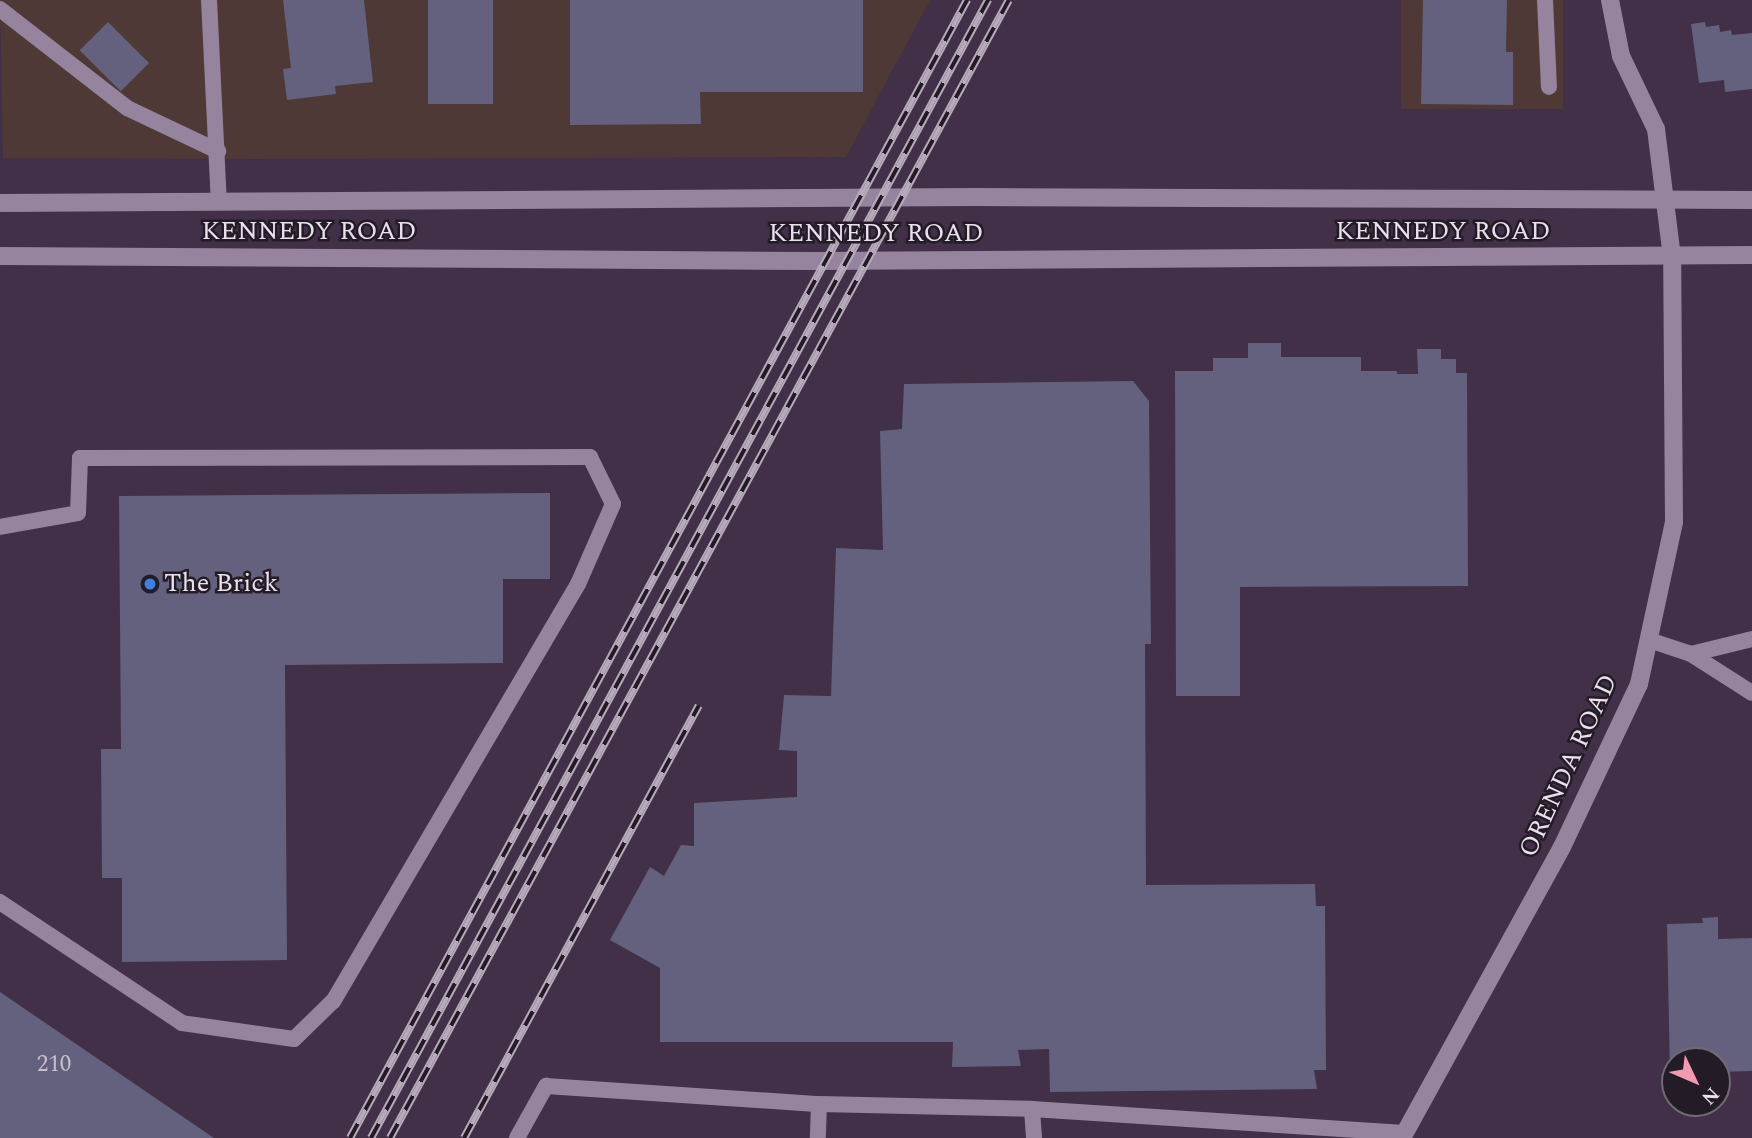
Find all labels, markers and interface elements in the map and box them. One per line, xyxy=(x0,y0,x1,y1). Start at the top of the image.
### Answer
street label: KENNEDY ROAD xyxy=(202,216,416,248)
street label: KENNEDY ROAD xyxy=(1336,216,1550,248)
street label: KENNEDY ROAD xyxy=(769,218,983,250)
place label: The Brick xyxy=(164,568,278,600)
marker: The Brick xyxy=(142,576,158,592)
street label: ORENDA ROAD xyxy=(1513,670,1625,862)
north arrow xyxy=(1661,1047,1731,1117)
house number: 210 xyxy=(37,1051,71,1079)
text: N xyxy=(1694,1080,1726,1111)

